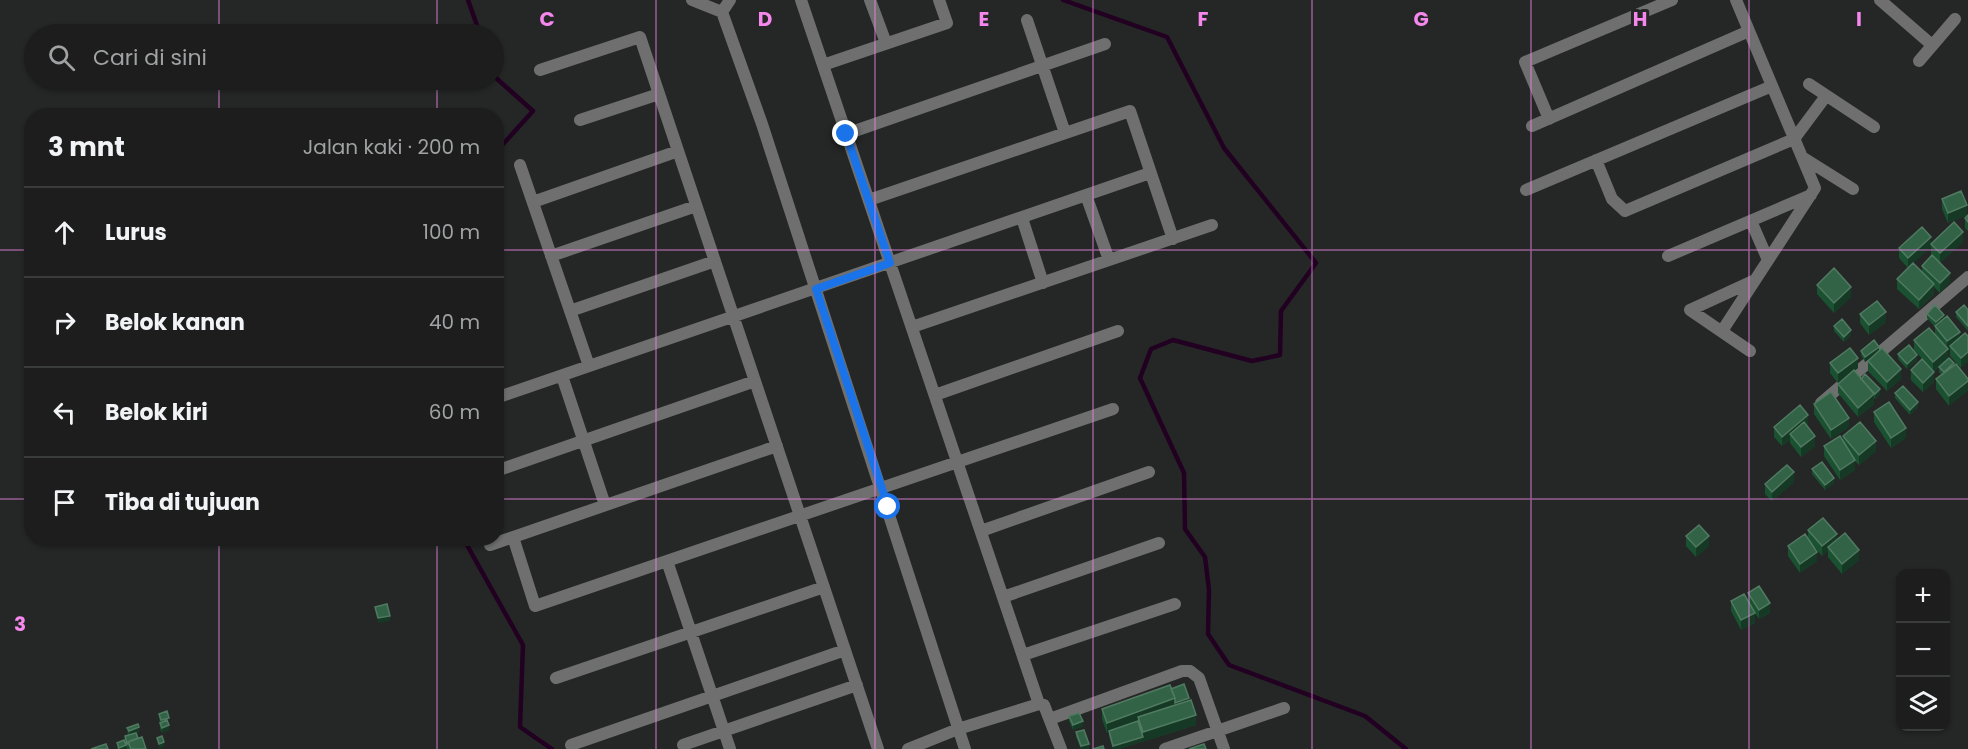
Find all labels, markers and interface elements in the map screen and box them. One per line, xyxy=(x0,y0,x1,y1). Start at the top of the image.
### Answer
text: C xyxy=(539,5,555,33)
text: D xyxy=(758,5,772,33)
text: E xyxy=(979,5,989,33)
text: F xyxy=(1198,5,1209,33)
text: G xyxy=(1413,5,1429,33)
text: H xyxy=(1633,5,1647,33)
text: I xyxy=(1856,5,1862,33)
search box xyxy=(24,24,504,90)
icon: search xyxy=(45,41,78,74)
text: Cari di sini xyxy=(93,42,207,73)
route end xyxy=(832,120,858,146)
text: 3 mnt xyxy=(48,129,125,165)
text: Jalan kaki · 200 m xyxy=(303,133,480,161)
icon: ahead xyxy=(48,216,81,249)
text: Lurus xyxy=(105,217,167,248)
text: 100 m xyxy=(423,218,480,246)
icon: right xyxy=(48,306,81,339)
text: Belok kanan xyxy=(105,307,245,338)
text: 40 m xyxy=(429,308,480,336)
icon: left xyxy=(48,396,81,429)
text: Belok kiri xyxy=(105,397,208,428)
text: 60 m xyxy=(429,398,480,426)
icon: arrive xyxy=(48,486,81,519)
text: Tiba di tujuan xyxy=(105,487,260,518)
route start xyxy=(874,493,900,519)
map controls xyxy=(1896,569,1950,731)
button: + xyxy=(1896,569,1950,623)
text: 3 xyxy=(14,610,26,638)
button: − xyxy=(1896,623,1950,677)
button: layers xyxy=(1896,677,1950,731)

